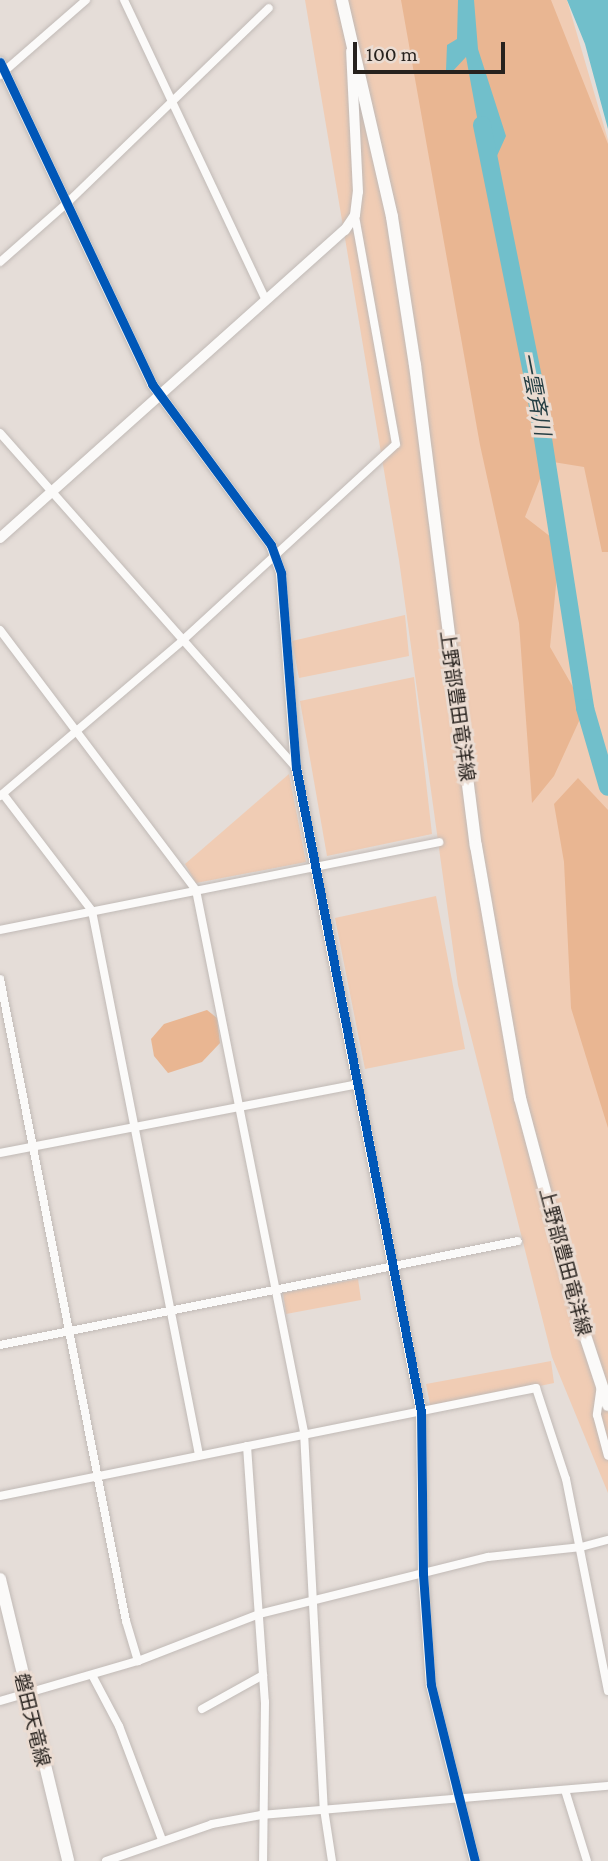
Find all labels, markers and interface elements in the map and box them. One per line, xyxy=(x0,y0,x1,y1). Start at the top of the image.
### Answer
scale bar xyxy=(356,28,508,72)
text: 100 m xyxy=(366,42,418,66)
water label: 一雲斉川 xyxy=(515,350,555,438)
street label: 上野部豊田竜洋線 xyxy=(435,629,479,783)
street label: 上野部豊田竜洋線 xyxy=(534,1186,596,1338)
street label: 磐田天竜線 xyxy=(9,1671,55,1769)

